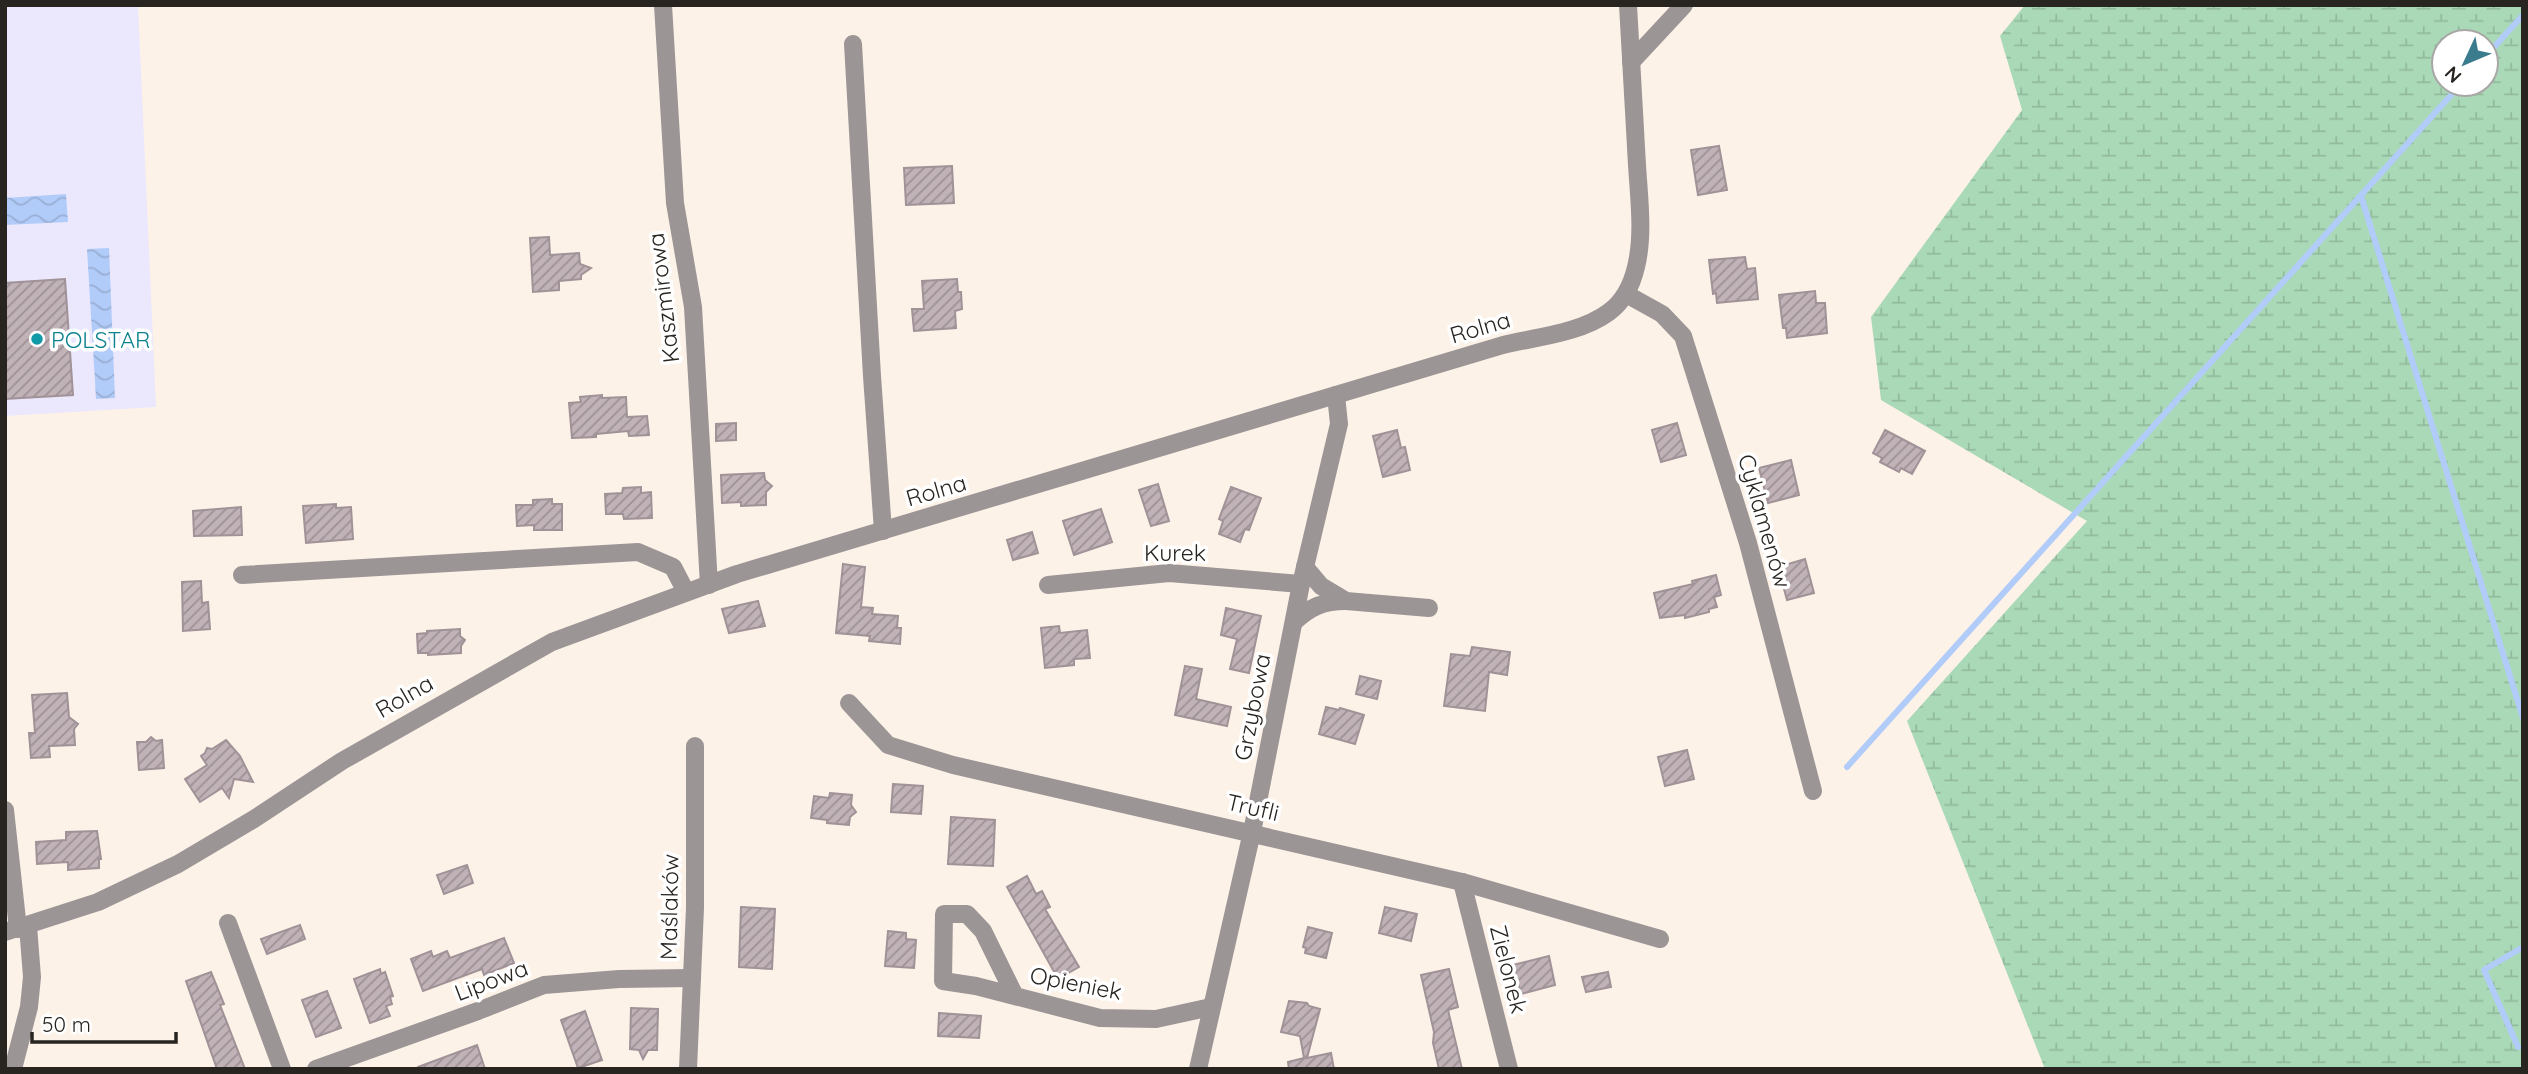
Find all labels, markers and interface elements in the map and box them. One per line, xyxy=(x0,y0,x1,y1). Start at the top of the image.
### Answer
north arrow xyxy=(2430,28,2500,98)
text: N xyxy=(2439,61,2466,88)
street label: Kaszmirowa xyxy=(641,231,685,365)
street label: Rolna xyxy=(1446,305,1514,349)
place label: POLSTAR xyxy=(51,325,151,354)
marker: POLSTAR xyxy=(29,331,45,347)
street label: Cyklamenów xyxy=(1732,451,1798,591)
street label: Rolna xyxy=(902,468,970,512)
street label: Kurek xyxy=(1144,538,1206,567)
street label: Grzybowa xyxy=(1227,651,1277,763)
street label: Rolna xyxy=(370,668,438,724)
street label: Trufli xyxy=(1224,787,1282,827)
street label: Maślaków xyxy=(654,854,684,960)
street label: Zielonek xyxy=(1484,922,1534,1016)
street label: Lipowa xyxy=(450,953,532,1007)
street label: Opieniek xyxy=(1028,960,1124,1006)
scale bar xyxy=(32,1000,175,1044)
text: 50 m xyxy=(42,1011,91,1037)

